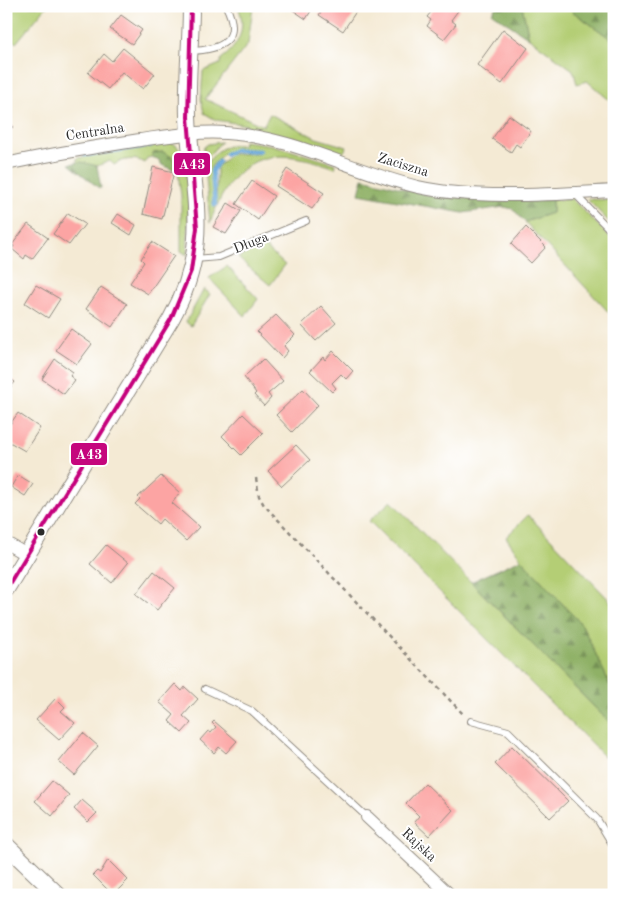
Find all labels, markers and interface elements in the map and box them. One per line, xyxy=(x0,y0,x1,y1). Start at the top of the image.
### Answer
street label: Centralna xyxy=(65,120,125,144)
street label: Zaciszna xyxy=(376,151,430,179)
line badge: A43 xyxy=(173,152,211,176)
text: A43 xyxy=(179,158,205,172)
street label: Długa xyxy=(231,230,271,256)
line badge: A43 xyxy=(70,442,108,466)
text: A43 xyxy=(76,448,102,462)
unlabelled marker xyxy=(36,527,46,537)
street label: Rajska xyxy=(399,826,439,864)

